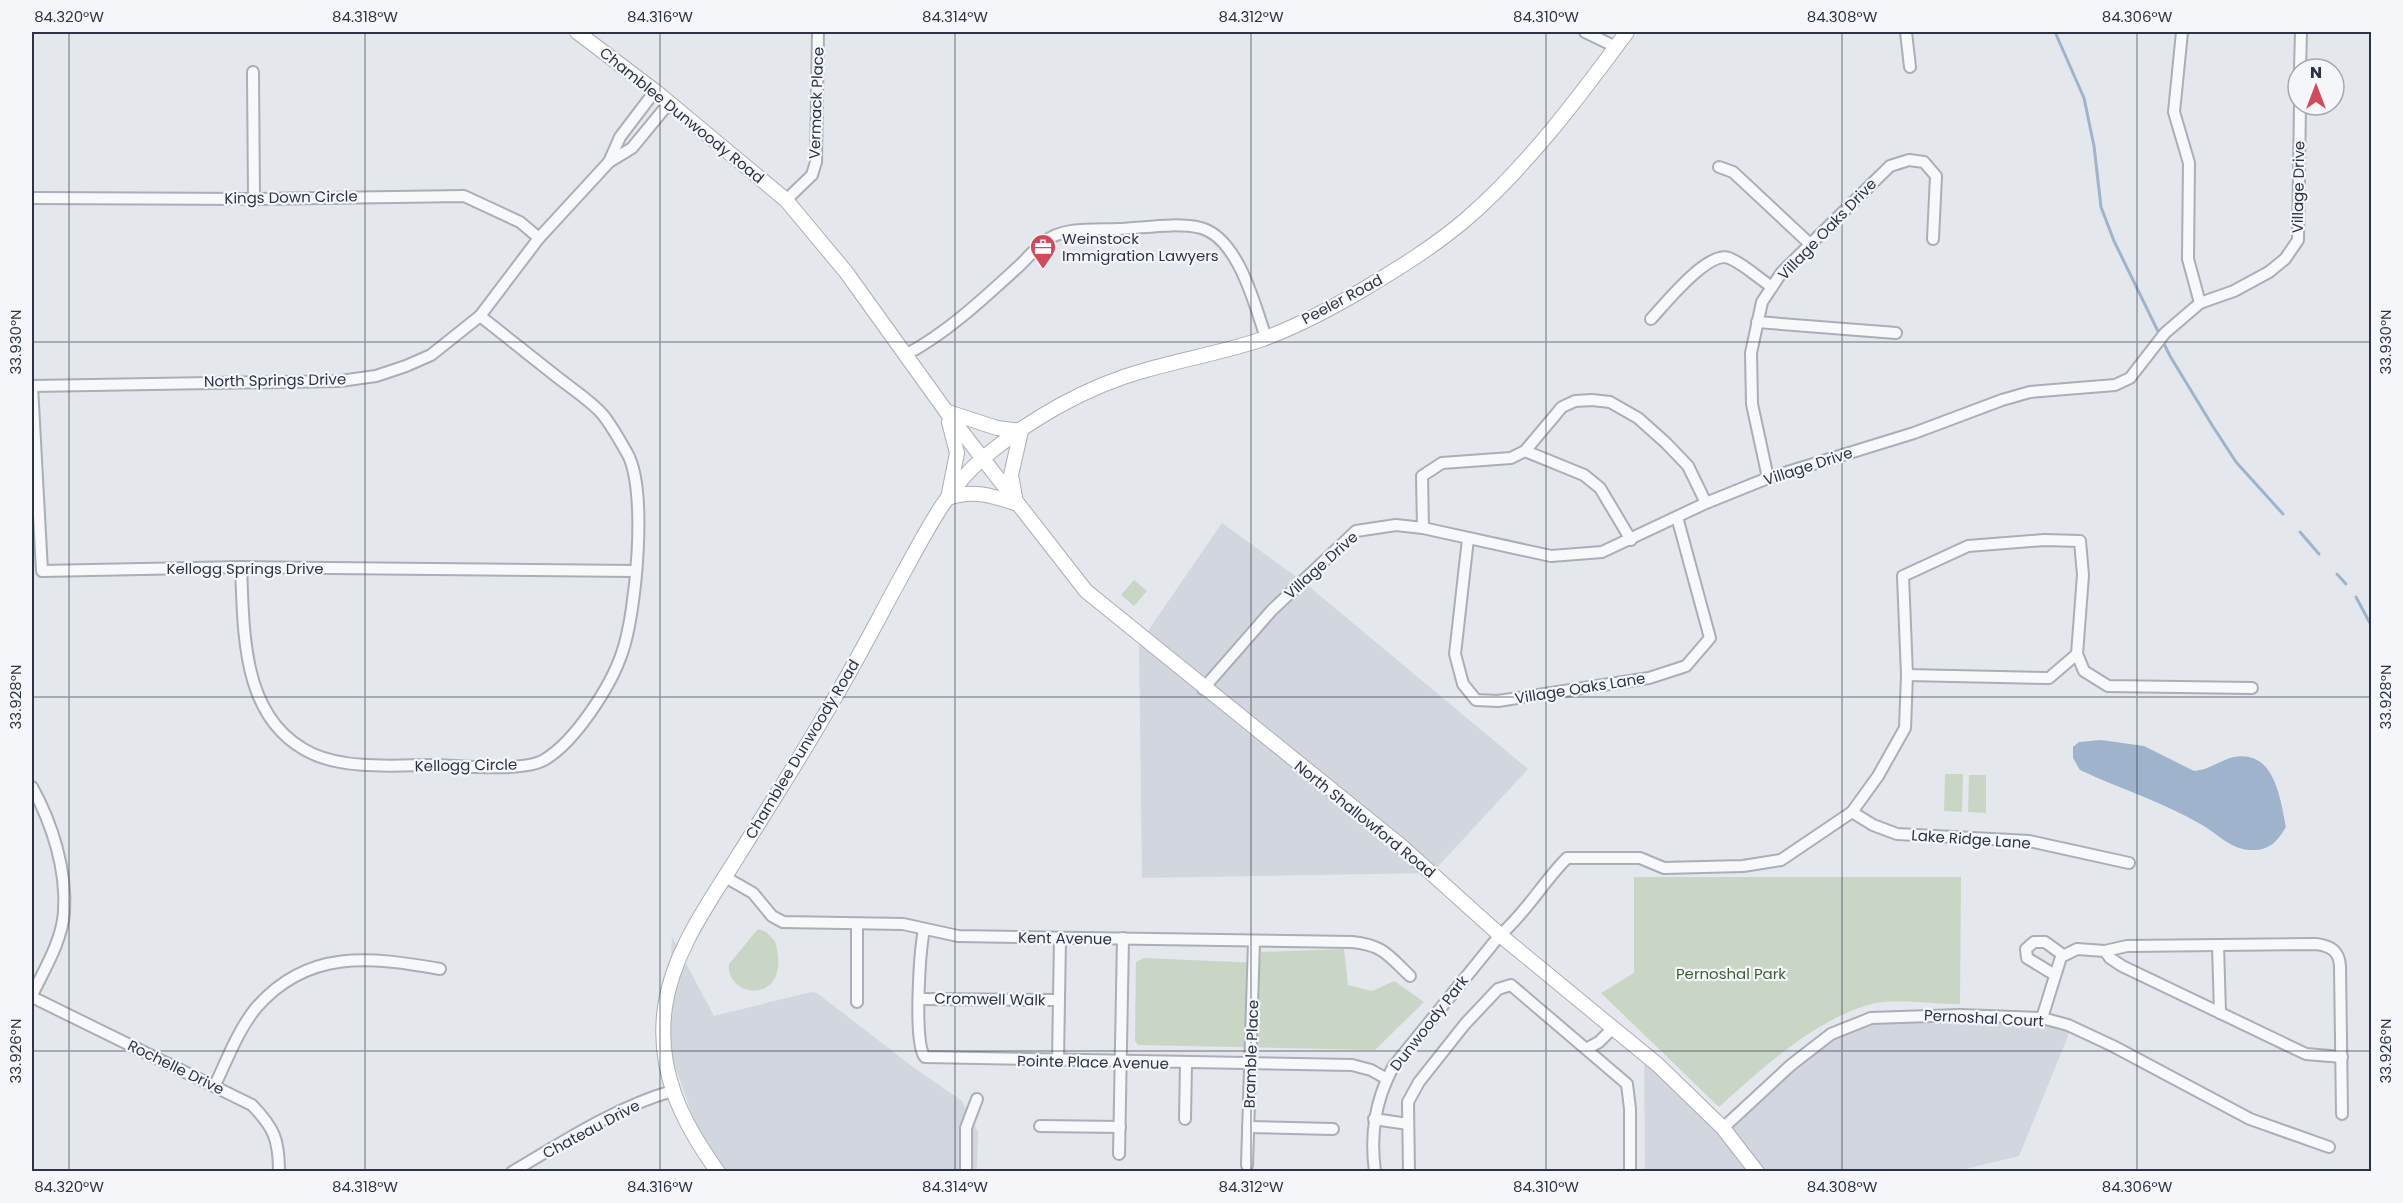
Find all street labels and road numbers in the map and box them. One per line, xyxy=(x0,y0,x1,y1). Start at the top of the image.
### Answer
street label: Chamblee Dunwoody Road xyxy=(595,42,769,188)
street label: Vermack Place xyxy=(804,46,828,160)
street label: Village Drive xyxy=(2287,141,2309,233)
street label: Village Oaks Drive xyxy=(1773,174,1881,284)
street label: Kings Down Circle xyxy=(224,185,358,209)
street label: Peeler Road xyxy=(1298,269,1386,329)
street label: North Springs Drive xyxy=(204,368,346,392)
street label: Village Drive xyxy=(1761,442,1855,490)
street label: Village Drive xyxy=(1280,526,1362,604)
street label: Kellogg Springs Drive xyxy=(167,558,323,579)
street label: Chamblee Dunwoody Road xyxy=(740,655,864,843)
street label: Village Oaks Lane xyxy=(1513,667,1647,709)
street label: Kellogg Circle xyxy=(415,754,517,776)
street label: North Shallowford Road xyxy=(1290,755,1440,883)
street label: Lake Ridge Lane xyxy=(1911,824,2031,854)
street label: Kent Avenue xyxy=(1018,927,1112,949)
street label: Dunwoody Park xyxy=(1385,971,1473,1075)
street label: Cromwell Walk xyxy=(934,988,1046,1010)
street label: Bramble Place xyxy=(1239,999,1263,1109)
street label: Pernoshal Court xyxy=(1924,1004,2044,1032)
street label: Rochelle Drive xyxy=(124,1035,228,1099)
street label: Pointe Place Avenue xyxy=(1017,1050,1169,1074)
street label: Chateau Drive xyxy=(539,1095,643,1163)

